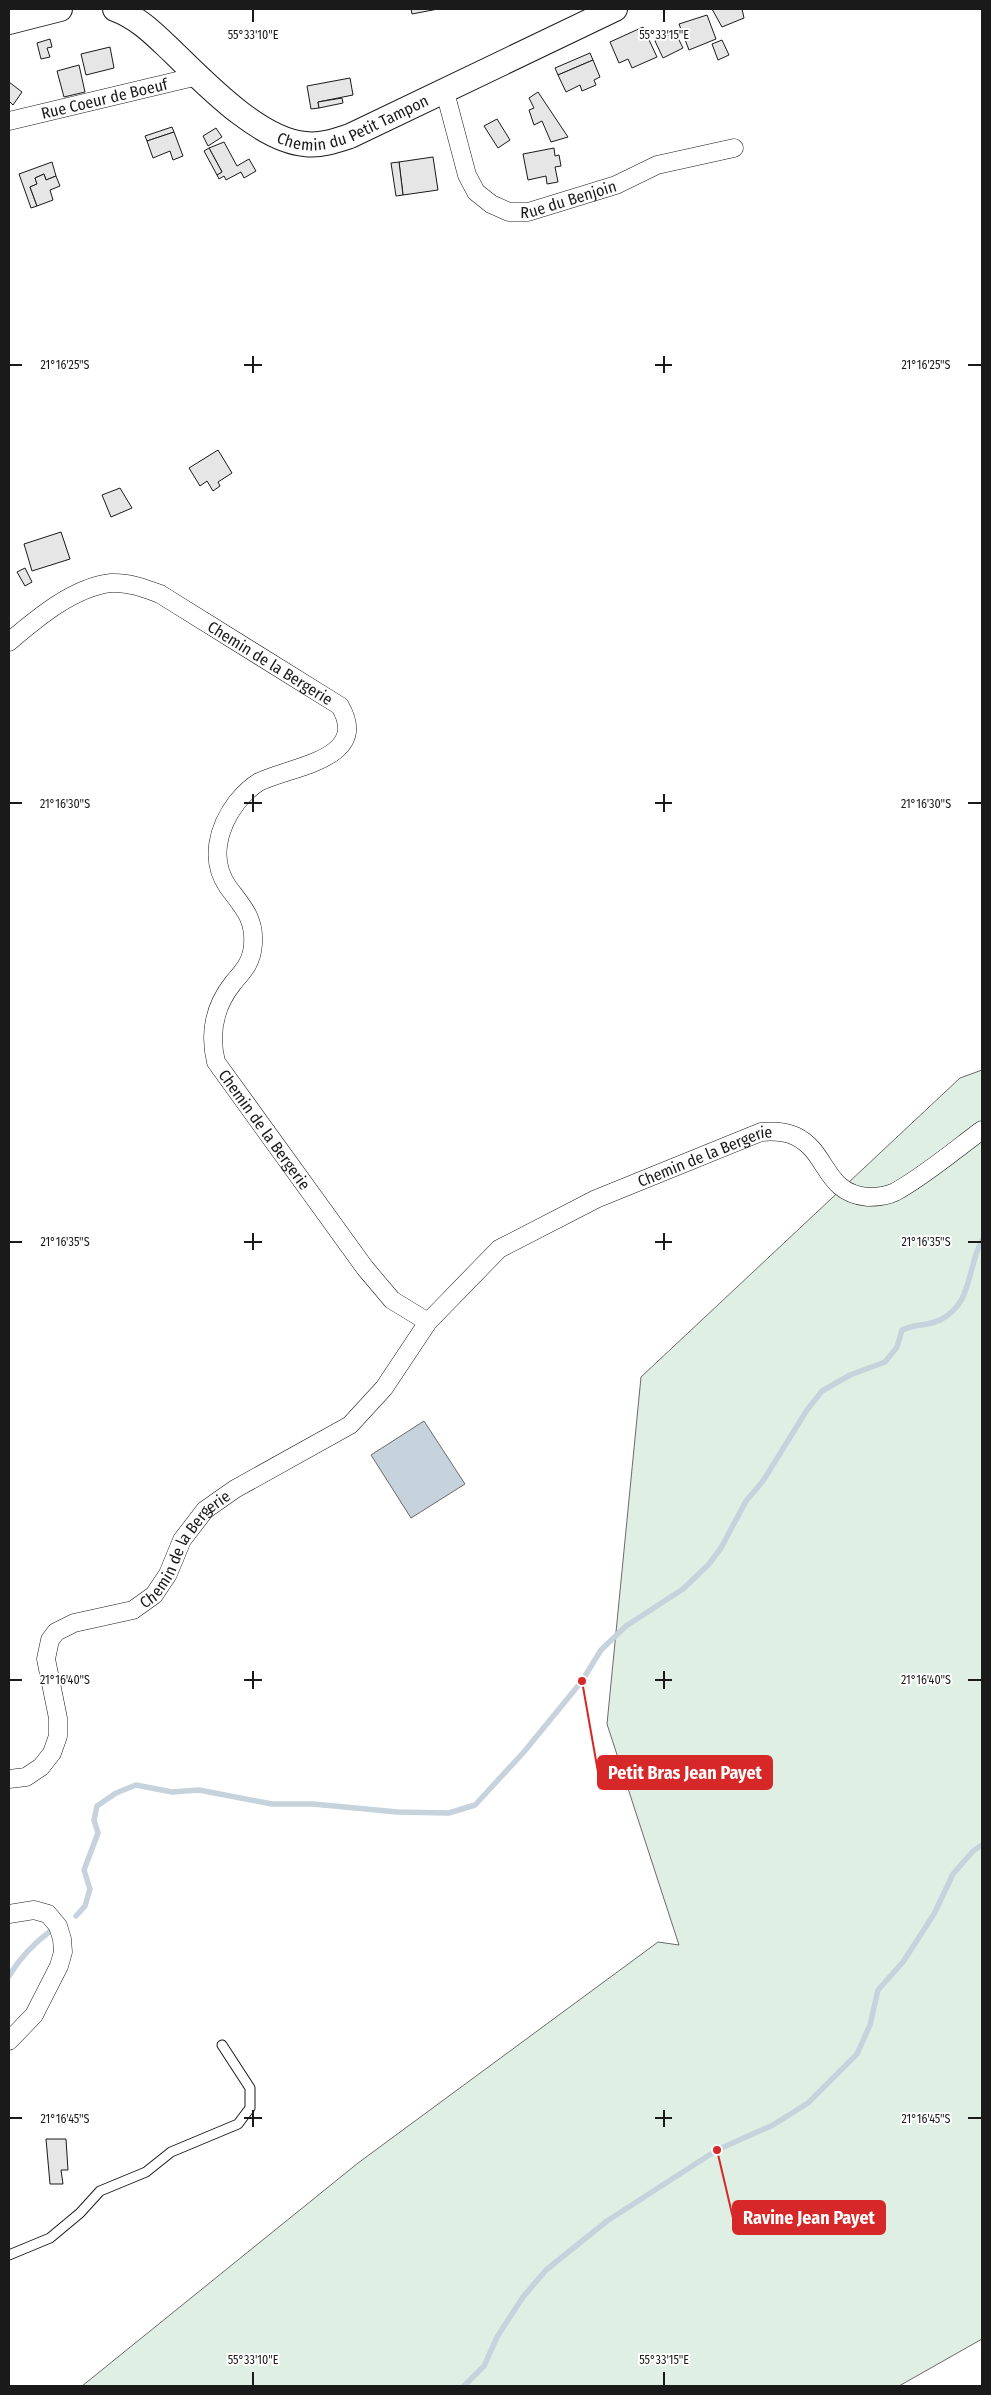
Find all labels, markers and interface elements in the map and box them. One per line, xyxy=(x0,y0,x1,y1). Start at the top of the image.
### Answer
text: 55°33'10"E xyxy=(228,28,279,42)
text: 55°33'15"E xyxy=(639,28,689,42)
street label: Rue Coeur de Boeuf xyxy=(39,74,170,123)
street label: Chemin du Petit Tampon xyxy=(274,90,431,154)
street label: Rue du Benjoin xyxy=(520,176,619,222)
text: 21°16'25"S xyxy=(40,358,90,372)
text: 21°16'25"S xyxy=(901,358,951,372)
street label: Chemin de la Bergerie xyxy=(204,617,336,709)
text: 21°16'30"S xyxy=(40,797,90,811)
text: 21°16'30"S xyxy=(901,797,951,811)
street label: Chemin de la Bergerie xyxy=(215,1066,315,1193)
street label: Chemin de la Bergerie xyxy=(635,1122,773,1191)
text: 21°16'35"S xyxy=(40,1235,90,1249)
text: 21°16'35"S xyxy=(901,1235,951,1249)
street label: Chemin de la Bergerie xyxy=(136,1486,234,1612)
text: 21°16'40"S xyxy=(40,1673,90,1687)
text: 21°16'40"S xyxy=(901,1673,951,1687)
callout: Petit Bras Jean Payet xyxy=(598,1756,772,1789)
text: Petit Bras Jean Payet xyxy=(608,1762,763,1784)
text: 21°16'45"S xyxy=(41,2112,90,2126)
text: 21°16'45"S xyxy=(902,2112,951,2126)
callout: Ravine Jean Payet xyxy=(733,2201,885,2234)
text: Ravine Jean Payet xyxy=(743,2207,876,2229)
text: 55°33'10"E xyxy=(228,2353,279,2367)
text: 55°33'15"E xyxy=(639,2353,689,2367)

